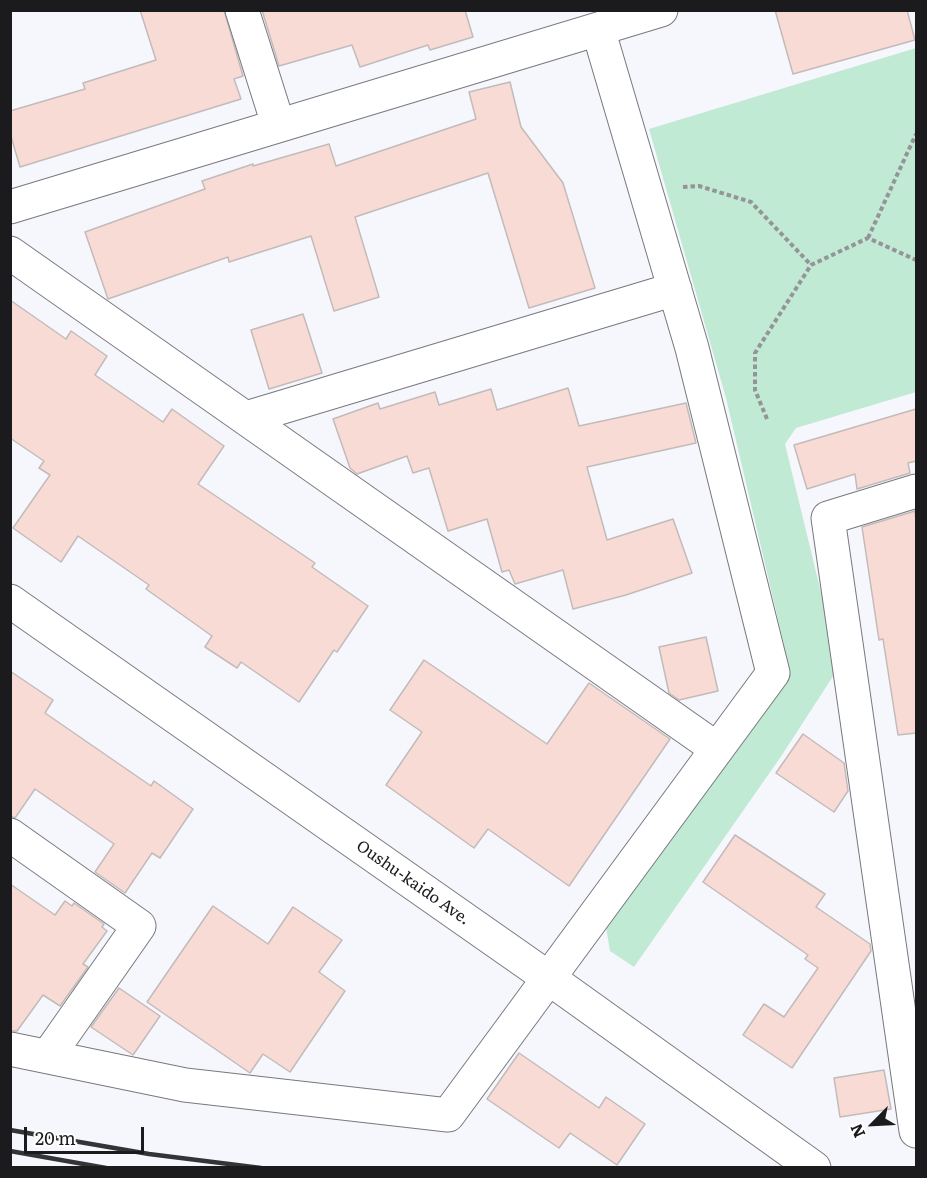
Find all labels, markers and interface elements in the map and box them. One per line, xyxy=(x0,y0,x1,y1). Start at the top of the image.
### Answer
street label: Oushu-kaido Ave. xyxy=(352,837,474,929)
north arrow xyxy=(843,1094,903,1154)
scale bar xyxy=(27,1115,147,1153)
text: N xyxy=(843,1120,870,1142)
text: 20 m xyxy=(35,1124,76,1151)

